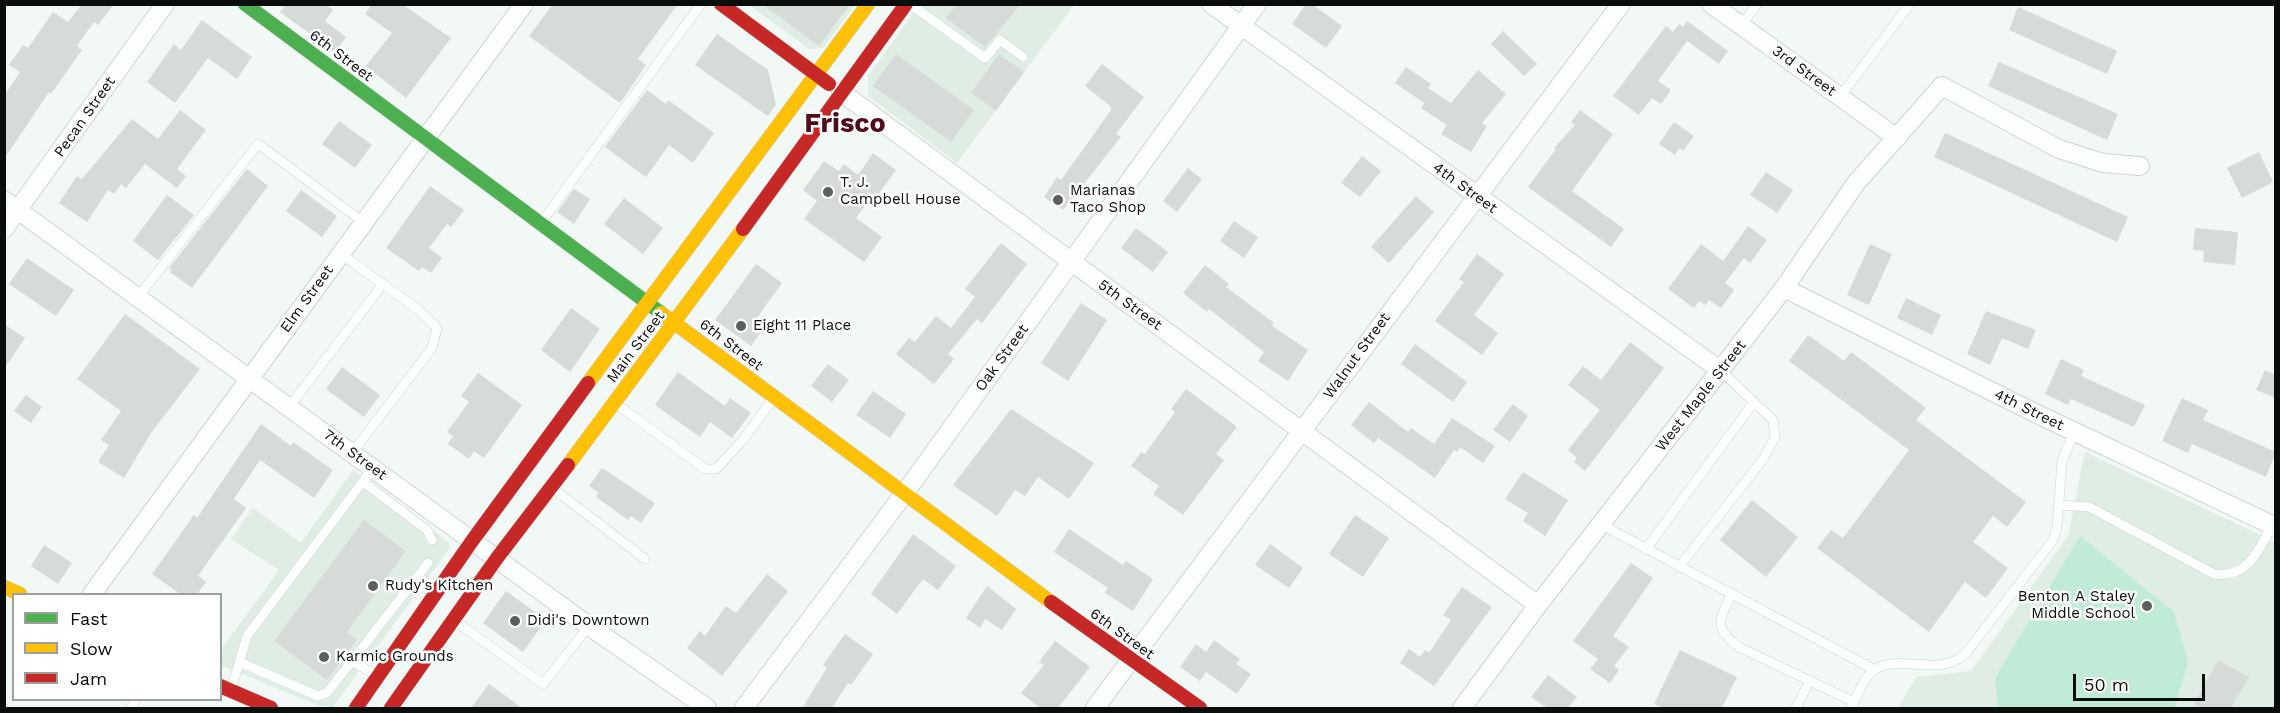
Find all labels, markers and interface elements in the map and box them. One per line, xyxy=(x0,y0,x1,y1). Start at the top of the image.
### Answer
street label: 6th Street xyxy=(306,26,376,86)
street label: 3rd Street xyxy=(1769,42,1839,100)
street label: Pecan Street xyxy=(51,73,119,161)
district label: Frisco xyxy=(804,108,886,140)
street label: 4th Street xyxy=(1429,159,1501,217)
place label: T. J. Campbell House xyxy=(840,174,961,209)
place label: Marianas Taco Shop xyxy=(1070,182,1146,217)
marker: T. J. Campbell House xyxy=(821,185,835,199)
marker: Marianas Taco Shop xyxy=(1051,193,1065,207)
street label: Elm Street xyxy=(277,262,337,336)
street label: 5th Street xyxy=(1095,276,1165,334)
street label: Main Street xyxy=(603,308,669,386)
street label: Walnut Street xyxy=(1320,309,1394,403)
street label: 6th Street xyxy=(696,315,766,375)
place label: Eight 11 Place xyxy=(753,317,851,335)
marker: Eight 11 Place xyxy=(734,319,748,333)
street label: Oak Street xyxy=(972,321,1032,395)
street label: West Maple Street xyxy=(1652,337,1750,455)
street label: 4th Street xyxy=(1991,385,2067,435)
street label: 7th Street xyxy=(320,426,390,484)
place label: Rudy's Kitchen xyxy=(385,577,493,595)
marker: Rudy's Kitchen xyxy=(366,579,380,593)
place label: Benton A Staley Middle School xyxy=(2018,588,2135,623)
legend xyxy=(12,593,222,701)
marker: Benton A Staley Middle School xyxy=(2140,599,2154,613)
street label: 6th Street xyxy=(1086,605,1158,663)
text: Fast xyxy=(70,608,107,629)
place label: Didi's Downtown xyxy=(527,612,650,630)
marker: Didi's Downtown xyxy=(508,614,522,628)
text: Slow xyxy=(70,638,113,659)
place label: Karmic Grounds xyxy=(336,648,454,666)
marker: Karmic Grounds xyxy=(317,650,331,664)
scale bar xyxy=(2076,662,2208,700)
text: Jam xyxy=(70,668,107,689)
text: 50 m xyxy=(2084,674,2129,695)

